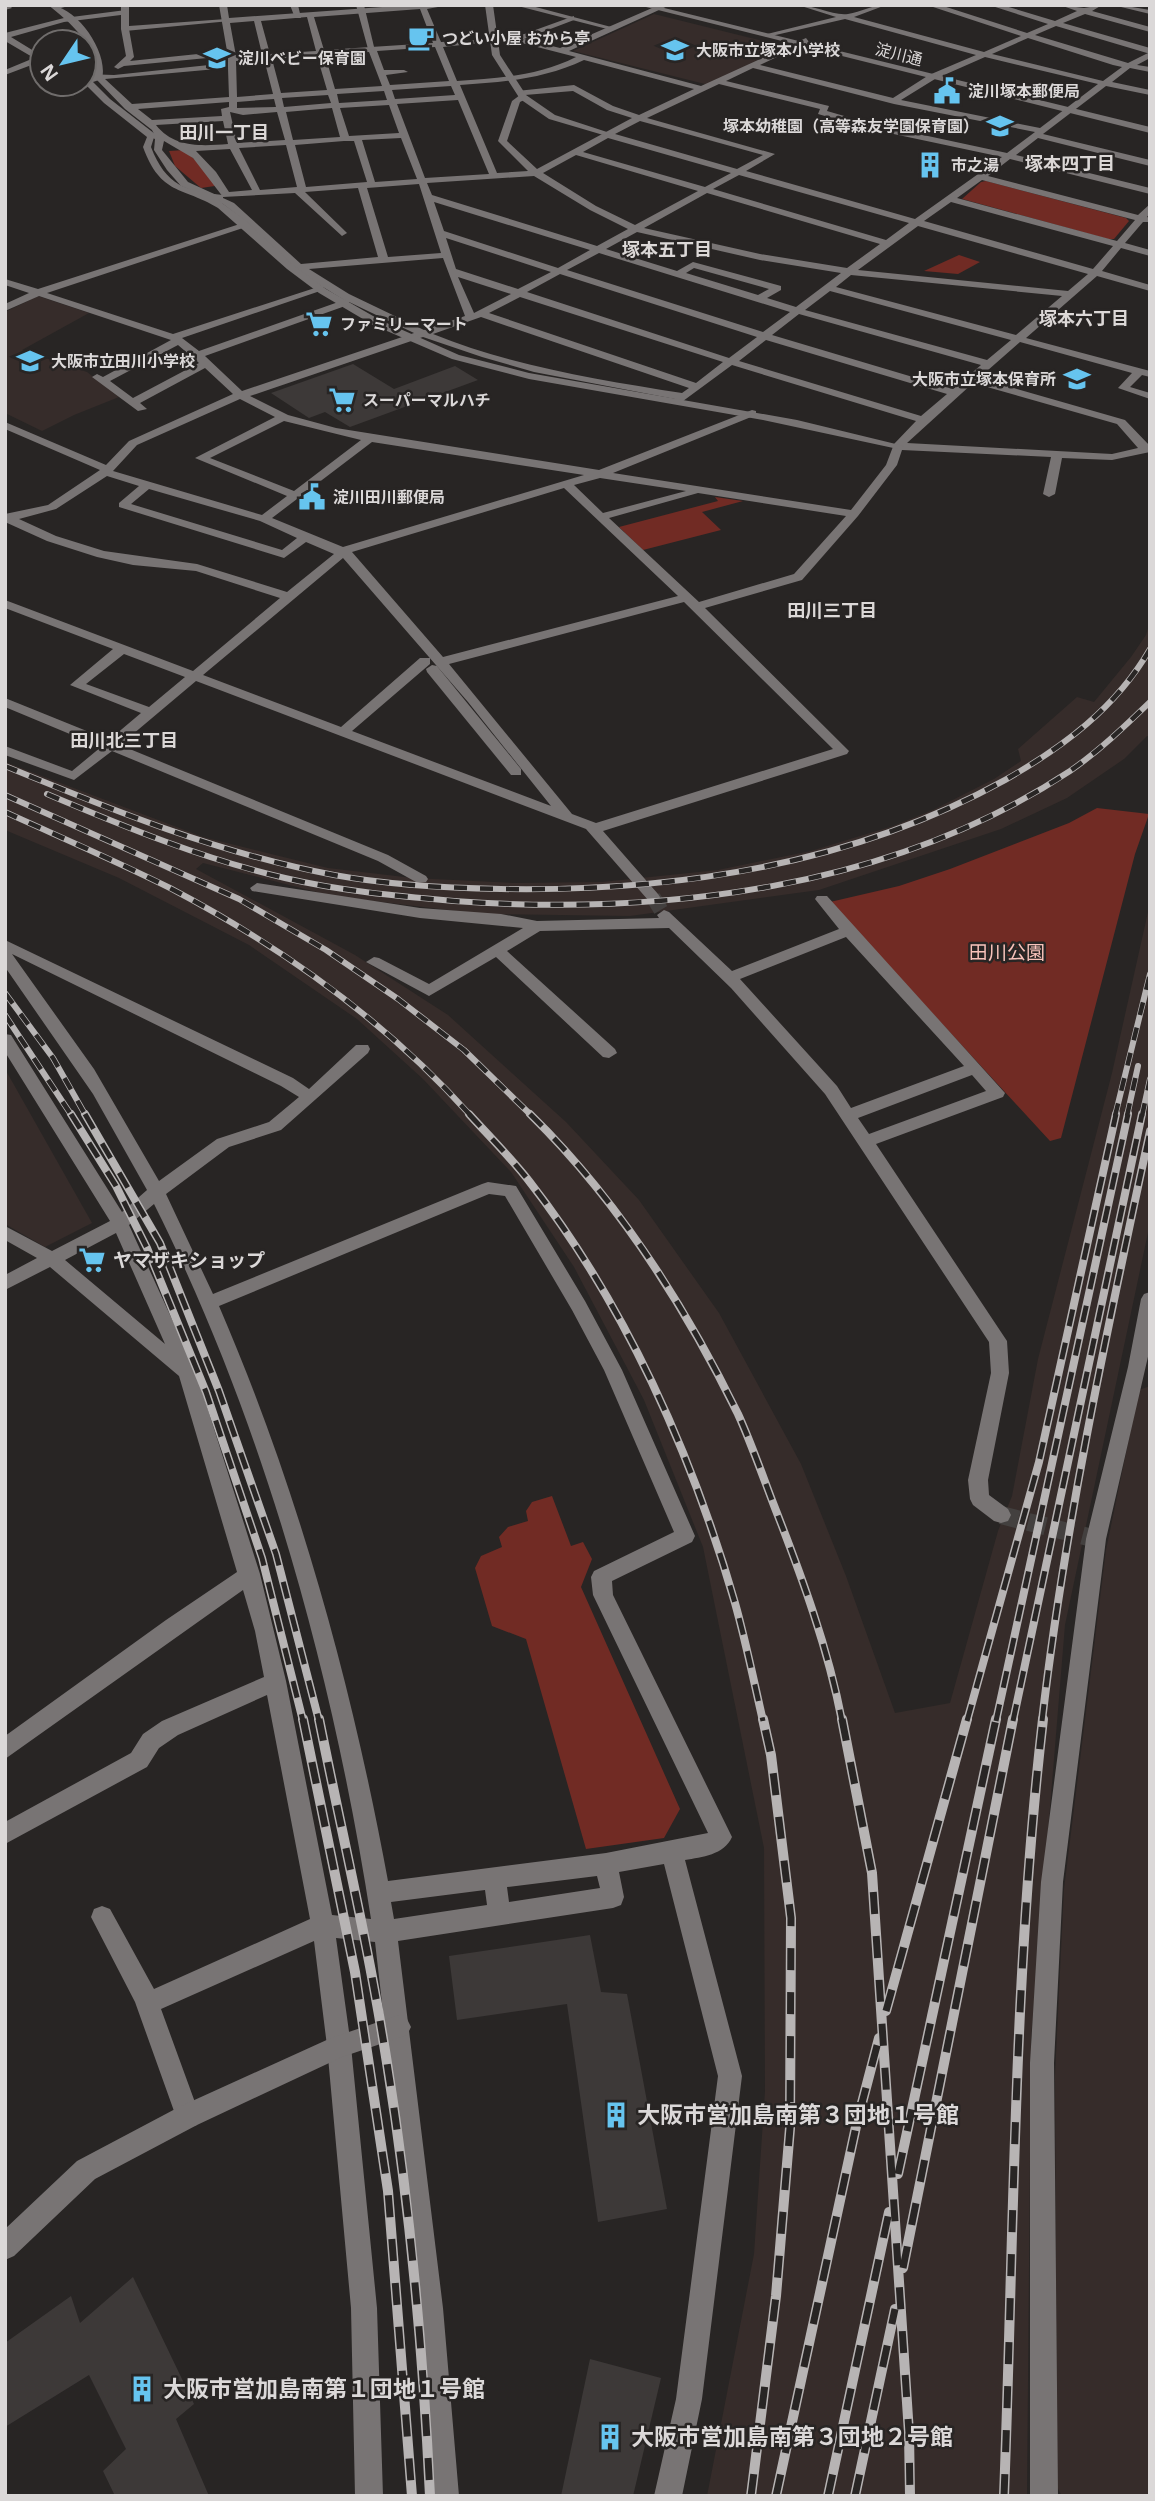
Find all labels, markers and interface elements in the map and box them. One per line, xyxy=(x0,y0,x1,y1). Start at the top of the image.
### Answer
cafe icon: つどい小屋 おから亭 xyxy=(406,23,436,53)
place label: つどい小屋 おから亭 xyxy=(442,27,590,49)
north arrow xyxy=(28,28,98,98)
school or university icon: 大阪市立塚本小学校 xyxy=(660,35,690,65)
street label: 淀川通 xyxy=(873,38,925,70)
place label: 大阪市立塚本小学校 xyxy=(696,39,840,61)
school or university icon: 淀川ベビー保育園 xyxy=(202,43,232,73)
place label: 淀川ベビー保育園 xyxy=(238,47,366,69)
text: N xyxy=(34,59,64,87)
public building icon: 淀川塚本郵便局 xyxy=(932,76,962,106)
place label: 淀川塚本郵便局 xyxy=(968,80,1080,102)
school or university icon: 塚本幼稚園（高等森友学園保育園） xyxy=(985,111,1015,141)
place label: 塚本幼稚園（高等森友学園保育園） xyxy=(723,115,979,137)
district label: 田川一丁目 xyxy=(179,120,269,144)
building icon: 市之湯 xyxy=(915,150,945,180)
district label: 塚本四丁目 xyxy=(1025,151,1115,175)
place label: 市之湯 xyxy=(951,154,999,176)
district label: 塚本五丁目 xyxy=(622,237,712,261)
district label: 塚本六丁目 xyxy=(1039,306,1129,330)
supermarket icon: ファミリーマート xyxy=(304,309,334,339)
place label: ファミリーマート xyxy=(340,313,468,335)
school or university icon: 大阪市立田川小学校 xyxy=(15,346,45,376)
place label: 大阪市立田川小学校 xyxy=(51,350,195,372)
school or university icon: 大阪市立塚本保育所 xyxy=(1062,364,1092,394)
place label: 大阪市立塚本保育所 xyxy=(912,368,1056,390)
supermarket icon: スーパーマルハチ xyxy=(327,385,357,415)
place label: スーパーマルハチ xyxy=(363,389,491,411)
public building icon: 淀川田川郵便局 xyxy=(297,482,327,512)
place label: 淀川田川郵便局 xyxy=(333,486,445,508)
district label: 田川三丁目 xyxy=(787,598,877,622)
district label: 田川北三丁目 xyxy=(70,728,178,752)
park label: 田川公園 xyxy=(969,939,1045,965)
supermarket icon: ヤマザキショップ xyxy=(77,1245,107,1275)
place label: ヤマザキショップ xyxy=(113,1247,265,1273)
place label: 大阪市営加島南第３団地１号館 xyxy=(637,2098,959,2130)
building icon: 大阪市営加島南第３団地１号館 xyxy=(601,2100,631,2130)
place label: 大阪市営加島南第１団地１号館 xyxy=(163,2372,485,2404)
building icon: 大阪市営加島南第１団地１号館 xyxy=(127,2374,157,2404)
place label: 大阪市営加島南第３団地２号館 xyxy=(631,2420,953,2452)
building icon: 大阪市営加島南第３団地２号館 xyxy=(595,2422,625,2452)

